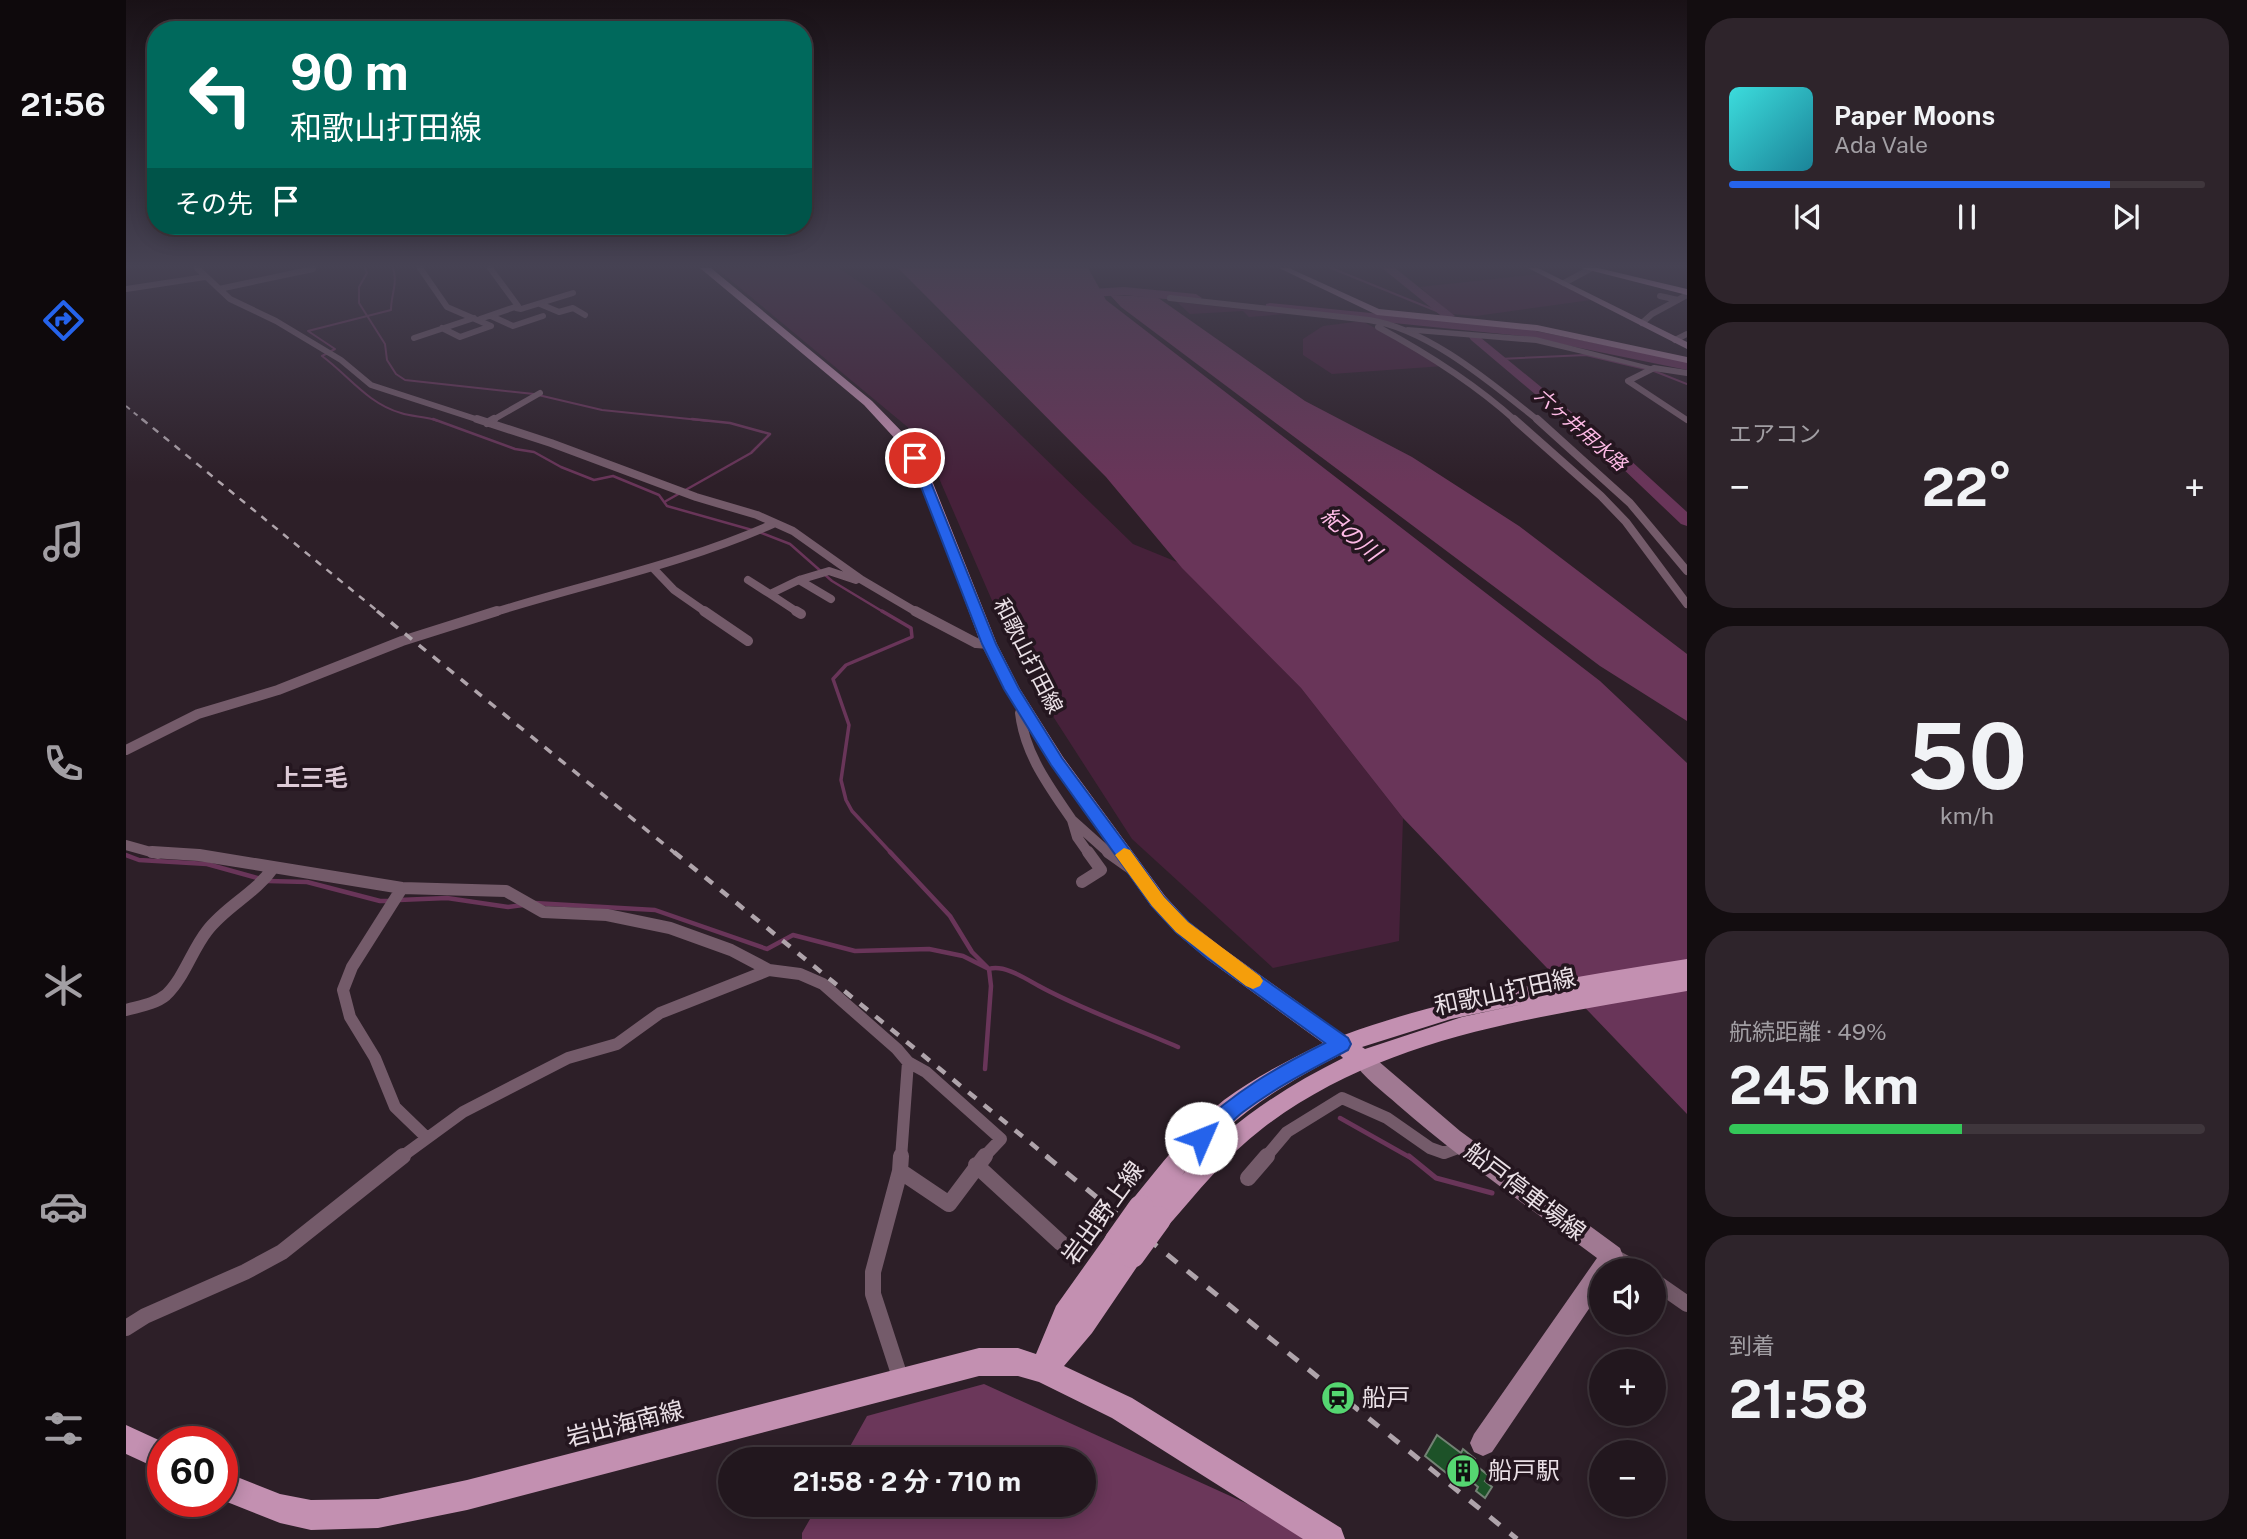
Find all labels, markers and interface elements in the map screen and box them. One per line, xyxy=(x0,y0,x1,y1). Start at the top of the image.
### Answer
text: 90 m xyxy=(290,43,409,101)
icon: left xyxy=(175,49,266,140)
text: 21:56 xyxy=(20,86,106,123)
text: Paper Moons xyxy=(1834,100,1995,131)
text: 和歌山打田線 xyxy=(290,109,482,146)
text: Ada Vale xyxy=(1834,131,1928,158)
icon: arrive xyxy=(267,182,305,220)
text: その先 xyxy=(175,188,253,219)
icon: previous xyxy=(1789,198,1827,236)
icon: pause xyxy=(1948,198,1986,236)
icon: next xyxy=(2107,198,2145,236)
icon: directions xyxy=(39,296,88,345)
water label: 六ヶ井用水路 xyxy=(1531,383,1633,476)
text: エアコン xyxy=(1729,420,1821,447)
pin xyxy=(885,428,945,488)
icon: arrive xyxy=(896,439,934,477)
text: 22° xyxy=(1922,457,2012,518)
text: − xyxy=(1729,465,1750,510)
text: + xyxy=(2184,465,2205,510)
water label: 紀の川 xyxy=(1316,501,1389,568)
icon: music xyxy=(39,517,88,566)
street label: 和歌山打田線 xyxy=(989,594,1068,718)
text: 50 xyxy=(1907,703,2027,809)
icon: phone xyxy=(39,739,88,788)
district label: 上三毛 xyxy=(276,763,348,791)
text: km/h xyxy=(1940,802,1994,829)
icon: climate xyxy=(39,961,88,1010)
street label: 和歌山打田線 xyxy=(1431,962,1578,1020)
text: 航続距離 · 49% xyxy=(1729,1018,1887,1045)
text: 245 km xyxy=(1729,1055,1919,1116)
position arrow xyxy=(1164,1101,1238,1175)
street label: 船戸停車場線 xyxy=(1460,1137,1592,1246)
street label: 岩出野上線 xyxy=(1056,1156,1149,1269)
icon: car xyxy=(39,1182,88,1231)
map controls xyxy=(1589,1258,1666,1517)
button: sound xyxy=(1589,1258,1666,1335)
text: 到着 xyxy=(1729,1332,1775,1359)
button: + xyxy=(1589,1349,1666,1426)
text: 21:58 xyxy=(1729,1369,1868,1430)
station icon: 船戸 xyxy=(1319,1379,1357,1417)
place label: 船戸 xyxy=(1362,1383,1410,1411)
street label: 岩出海南線 xyxy=(563,1395,686,1451)
icon: filters xyxy=(39,1404,88,1453)
speed limit sign: 60 xyxy=(147,1426,238,1517)
button: − xyxy=(1589,1440,1666,1517)
building icon: 船戸駅 xyxy=(1444,1452,1482,1490)
place label: 船戸駅 xyxy=(1488,1456,1560,1484)
text: 21:58 · 2 分 · 710 m xyxy=(793,1466,1021,1497)

